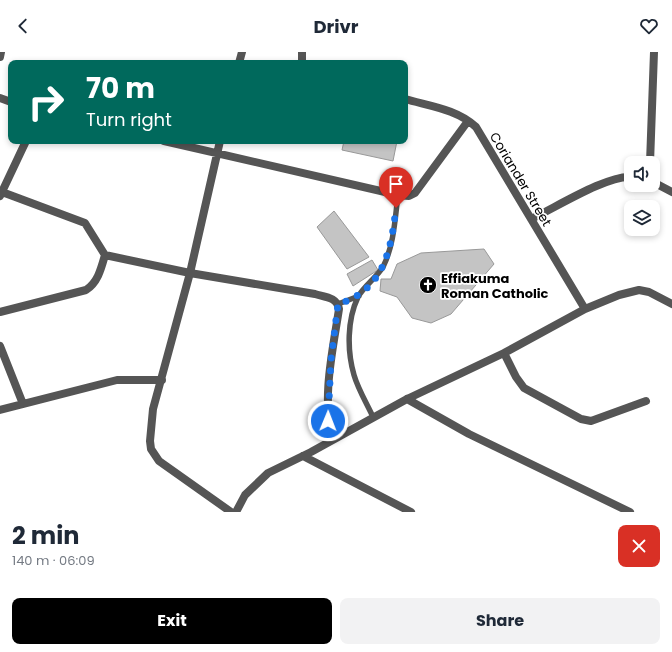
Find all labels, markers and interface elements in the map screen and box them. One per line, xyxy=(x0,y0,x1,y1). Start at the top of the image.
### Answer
text: Drivr xyxy=(313,14,359,39)
icon: back xyxy=(12,15,34,37)
icon: heart xyxy=(638,15,660,37)
text: 70 m xyxy=(86,69,155,108)
icon: right xyxy=(20,76,72,128)
text: Turn right xyxy=(86,107,172,132)
street label: Coriander Street xyxy=(485,129,556,230)
map controls xyxy=(624,156,660,236)
button: sound xyxy=(624,156,660,192)
pin xyxy=(379,167,413,208)
icon: arrive xyxy=(385,173,407,195)
button: layers xyxy=(624,200,660,236)
place label: Effiakuma Roman Catholic xyxy=(441,269,549,303)
church icon: Effiakuma Roman Catholic xyxy=(418,275,438,295)
position arrow xyxy=(307,400,349,442)
text: 2 min xyxy=(12,519,79,552)
button: close xyxy=(618,525,660,567)
text: 140 m · 06:09 xyxy=(12,551,95,570)
button: Exit xyxy=(12,598,332,644)
button: Share xyxy=(340,598,660,644)

